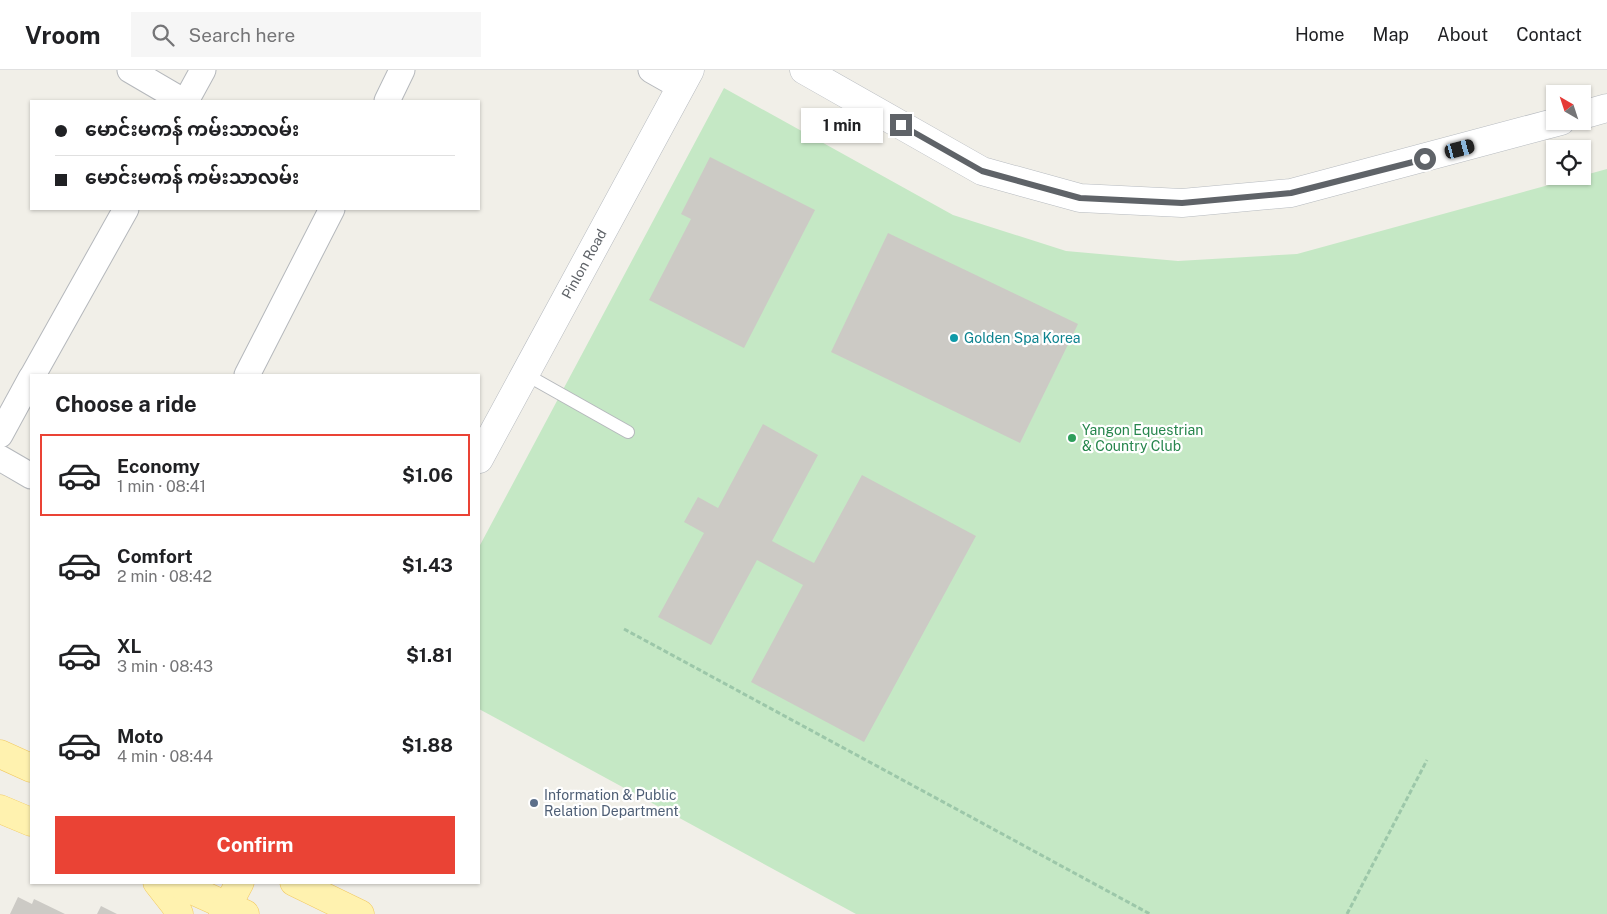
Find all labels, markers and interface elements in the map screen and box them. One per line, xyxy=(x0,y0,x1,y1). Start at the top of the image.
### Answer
search box xyxy=(131,12,481,57)
text: Vroom xyxy=(25,21,101,49)
icon: search xyxy=(149,21,177,49)
text: Search here xyxy=(189,24,295,46)
text: Home xyxy=(1295,24,1345,45)
text: Map xyxy=(1373,24,1409,45)
text: About xyxy=(1437,24,1488,45)
text: Contact xyxy=(1516,24,1582,45)
north arrow xyxy=(1546,85,1591,130)
map controls xyxy=(1546,85,1591,185)
callout: 1 min xyxy=(801,108,884,142)
route end xyxy=(890,114,912,136)
text: 1 min xyxy=(823,116,861,135)
text: မောင်းမကန် ကမ်းသာလမ်း xyxy=(85,118,299,140)
car xyxy=(1443,138,1476,160)
button: locate xyxy=(1546,140,1591,185)
route start xyxy=(1414,148,1436,170)
text: မောင်းမကန် ကမ်းသာလမ်း xyxy=(85,166,299,188)
street label: Pinlon Road xyxy=(558,226,610,302)
place label: Golden Spa Korea xyxy=(964,330,1081,346)
marker: Golden Spa Korea xyxy=(948,332,960,344)
text: Choose a ride xyxy=(55,391,197,417)
place label: Yangon Equestrian & Country Club xyxy=(1082,422,1203,454)
marker: Yangon Equestrian & Country Club xyxy=(1066,432,1078,444)
icon: car xyxy=(57,453,102,498)
text: Economy xyxy=(117,455,200,477)
text: $1.06 xyxy=(402,464,453,486)
text: 1 min · 08:41 xyxy=(117,477,206,496)
icon: car xyxy=(57,543,102,588)
text: Comfort xyxy=(117,545,193,567)
text: $1.43 xyxy=(402,554,453,576)
text: 2 min · 08:42 xyxy=(117,567,212,586)
icon: car xyxy=(57,633,102,678)
text: XL xyxy=(117,635,142,657)
text: $1.81 xyxy=(406,644,453,666)
text: 3 min · 08:43 xyxy=(117,657,213,676)
icon: car xyxy=(57,723,102,768)
text: Moto xyxy=(117,725,163,747)
text: $1.88 xyxy=(401,734,453,756)
text: 4 min · 08:44 xyxy=(117,747,213,766)
place label: Information & Public Relation Department xyxy=(544,787,679,819)
marker: Information & Public Relation Department xyxy=(528,797,540,809)
button: Confirm xyxy=(55,816,455,874)

